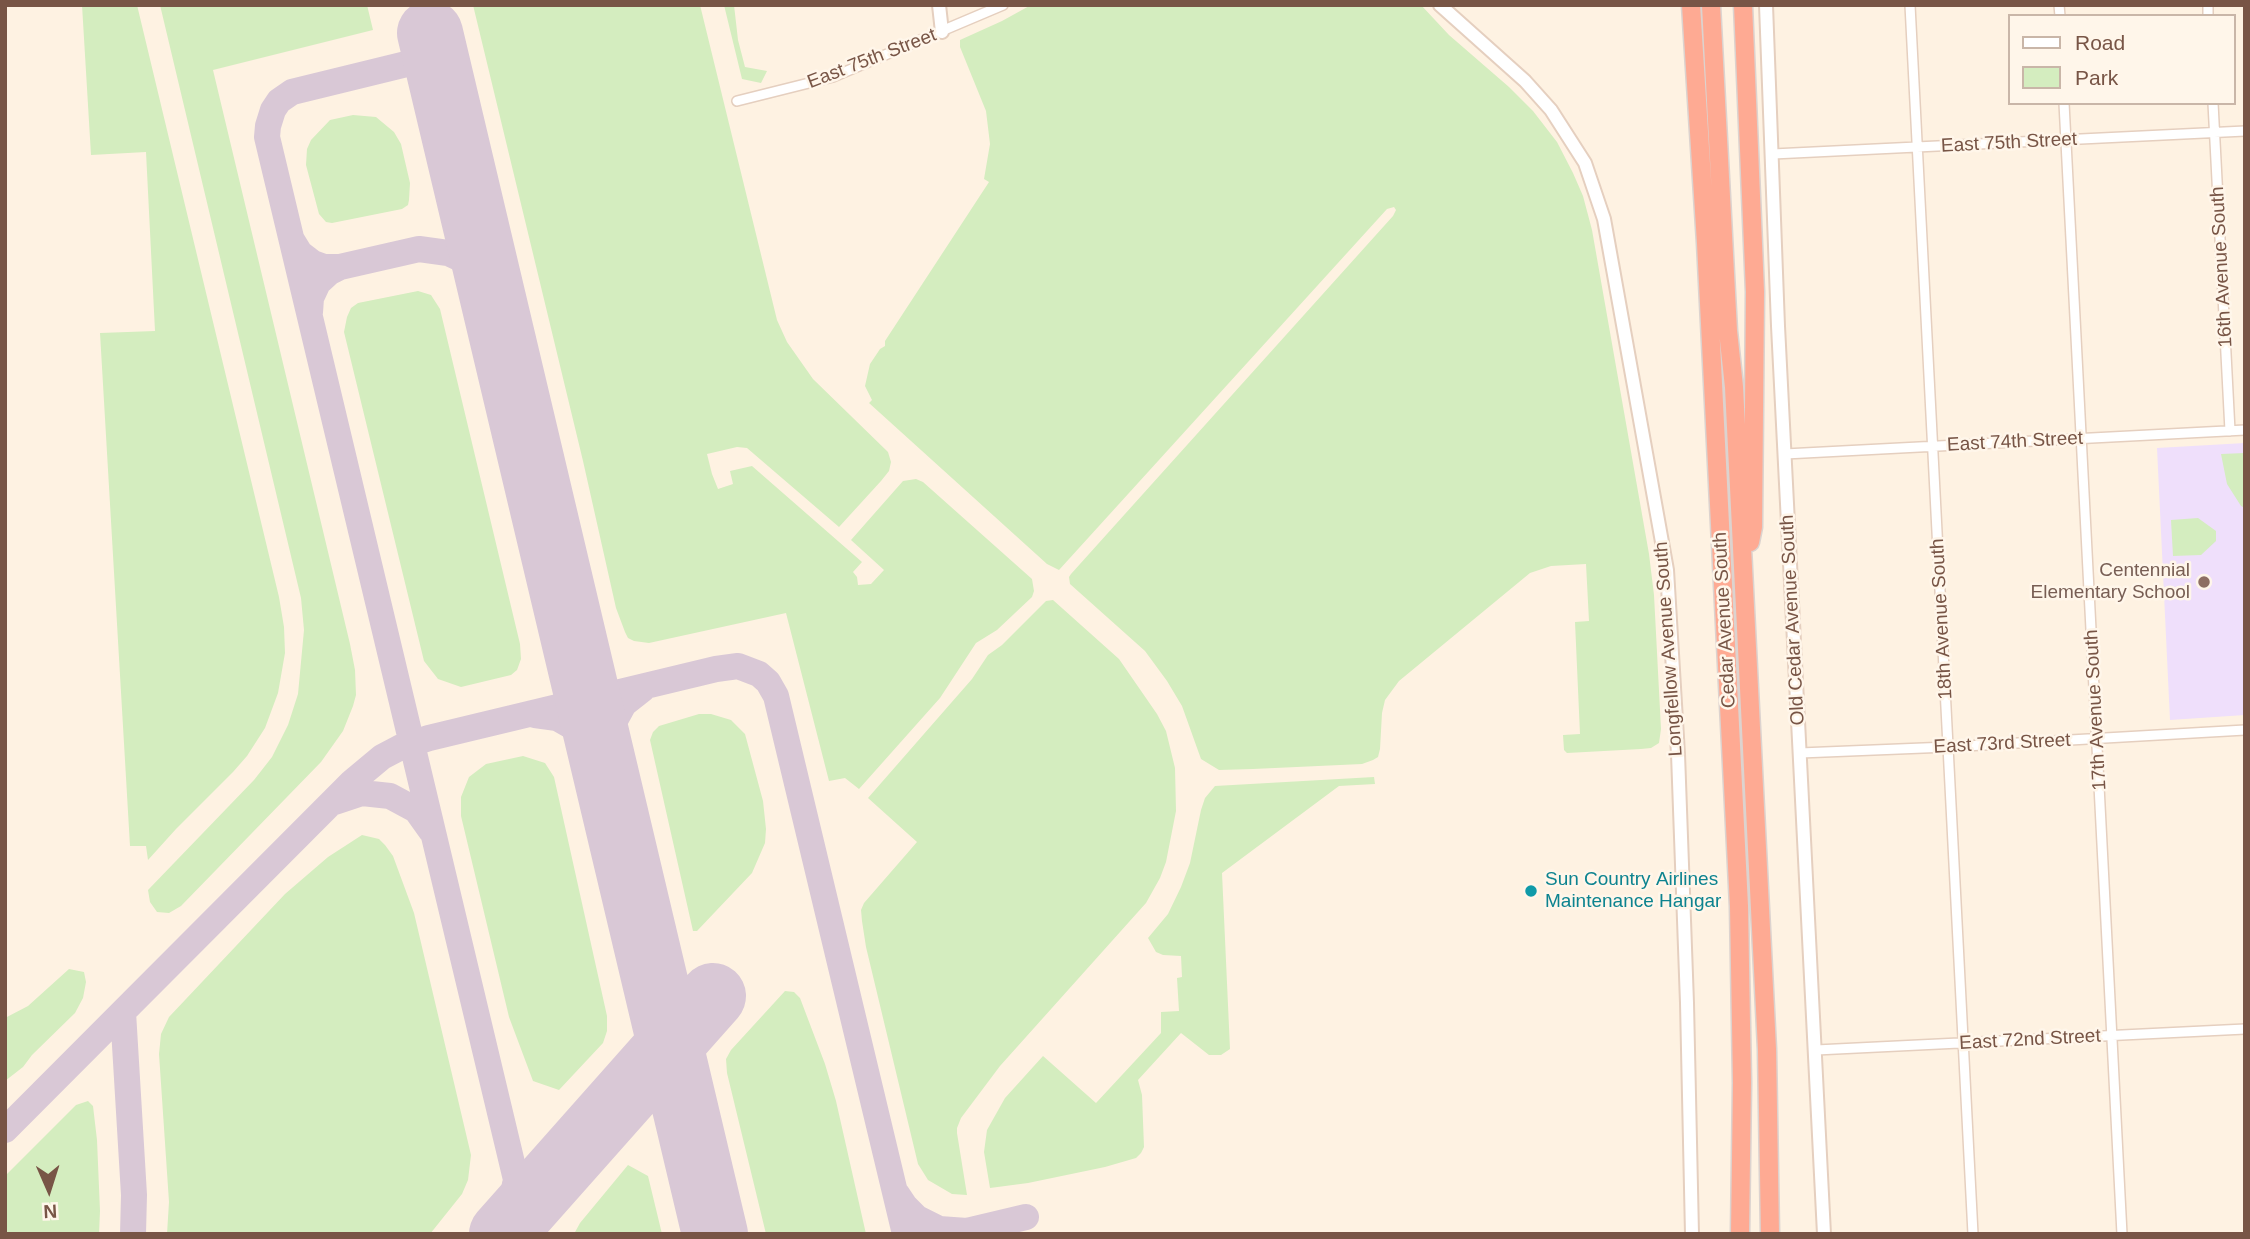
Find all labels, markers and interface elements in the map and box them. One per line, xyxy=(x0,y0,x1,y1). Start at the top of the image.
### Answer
legend xyxy=(2008,14,2236,105)
street label: East 75th Street xyxy=(804,24,940,94)
text: Road xyxy=(2075,31,2125,54)
text: Park xyxy=(2075,66,2118,89)
street label: East 75th Street xyxy=(1940,128,2078,158)
street label: 16th Avenue South xyxy=(2206,186,2238,348)
street label: East 74th Street xyxy=(1946,427,2084,457)
street label: Old Cedar Avenue South xyxy=(1776,514,1810,726)
street label: Cedar Avenue South xyxy=(1709,531,1741,709)
street label: 18th Avenue South xyxy=(1926,538,1958,700)
street label: Longfellow Avenue South xyxy=(1650,541,1688,757)
place label: Centennial Elementary School xyxy=(2031,560,2190,604)
marker: Centennial Elementary School xyxy=(2196,574,2212,590)
street label: 17th Avenue South xyxy=(2080,629,2112,791)
street label: East 73rd Street xyxy=(1933,729,2071,759)
place label: Sun Country Airlines Maintenance Hangar xyxy=(1545,869,1721,913)
marker: Sun Country Airlines Maintenance Hangar xyxy=(1523,883,1539,899)
street label: East 72nd Street xyxy=(1959,1025,2101,1055)
north arrow xyxy=(14,1155,84,1225)
text: N xyxy=(43,1201,58,1222)

